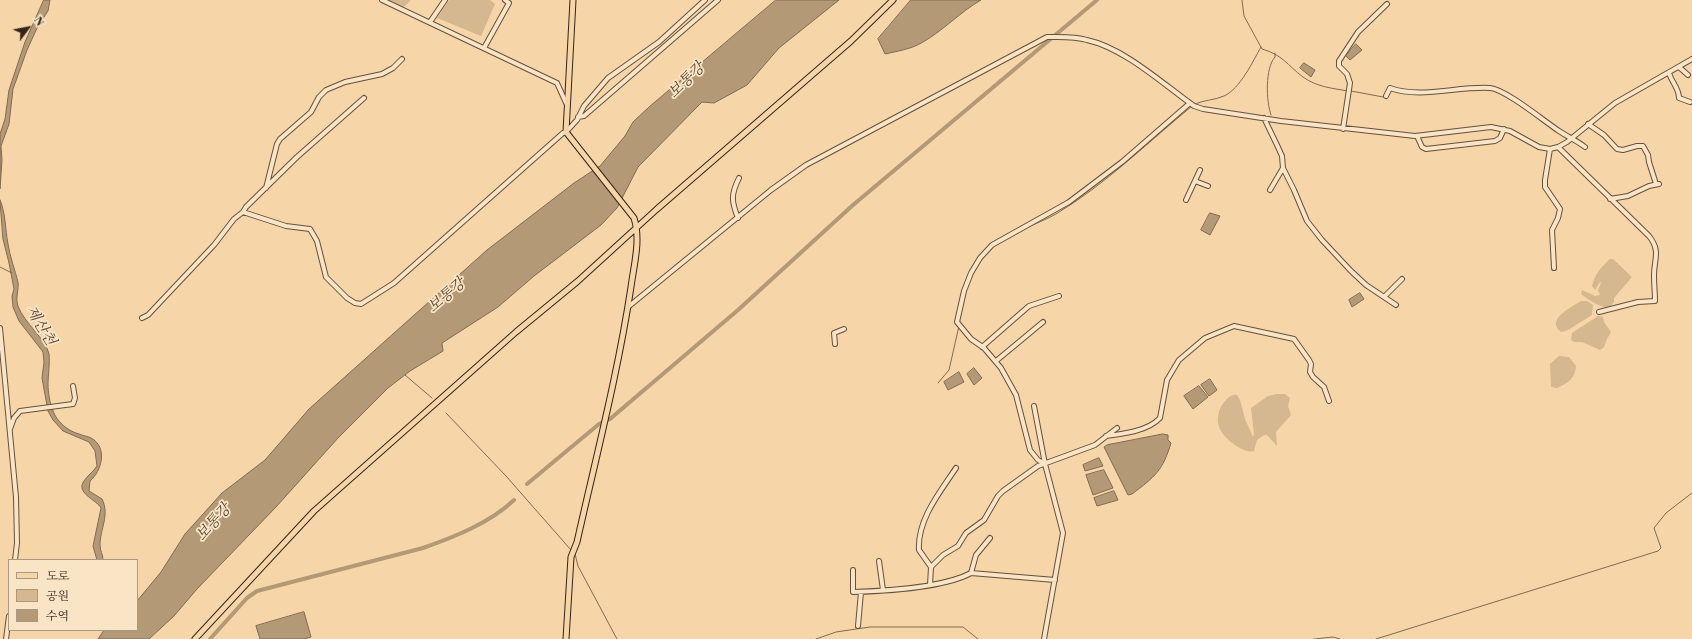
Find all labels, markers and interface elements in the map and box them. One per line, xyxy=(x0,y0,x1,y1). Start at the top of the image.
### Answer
north arrow xyxy=(8,8,48,48)
text: N xyxy=(30,14,46,29)
water label: 보통강 xyxy=(665,59,709,103)
water label: 보통강 xyxy=(425,275,469,317)
water label: 제산천 xyxy=(21,303,59,349)
water label: 보통강 xyxy=(193,501,235,545)
legend xyxy=(8,559,138,631)
text: 도로 xyxy=(46,569,69,584)
text: 공원 xyxy=(46,589,69,604)
text: 수역 xyxy=(46,609,69,624)

